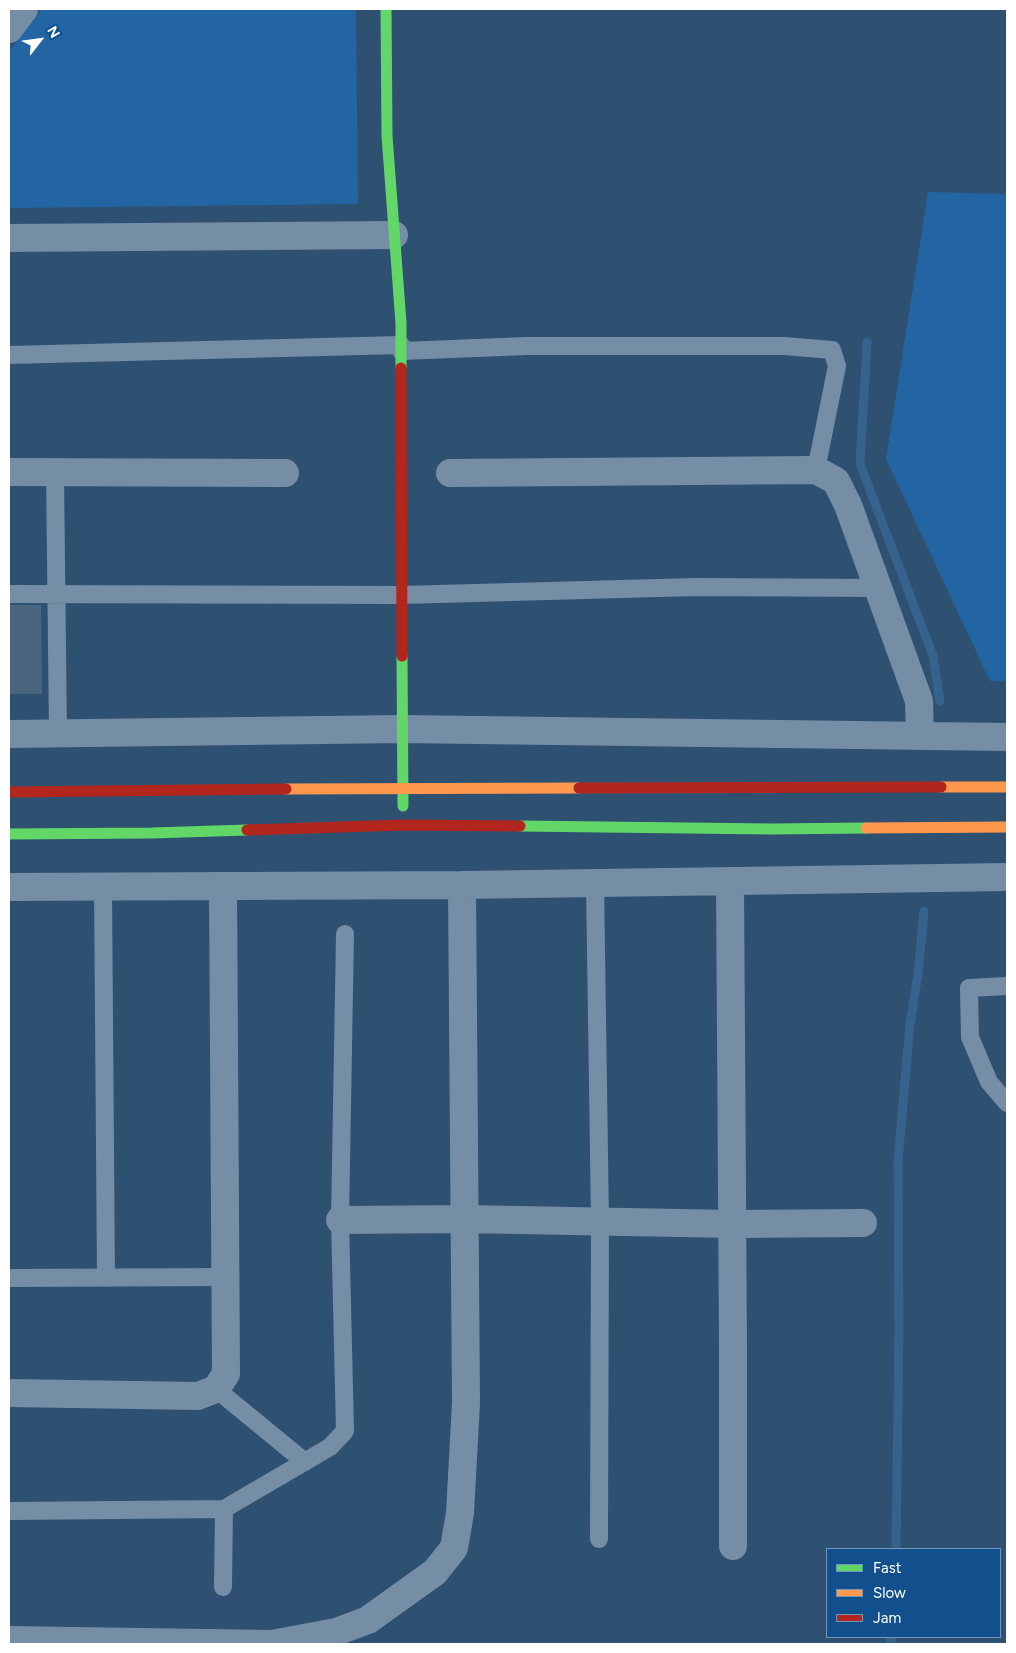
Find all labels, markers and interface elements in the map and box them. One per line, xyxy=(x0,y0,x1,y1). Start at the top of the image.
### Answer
north arrow xyxy=(15,15,65,65)
text: N xyxy=(43,23,63,41)
legend xyxy=(826,1548,1001,1638)
text: Fast xyxy=(873,1559,901,1577)
text: Slow xyxy=(873,1584,906,1602)
text: Jam xyxy=(873,1609,901,1627)

